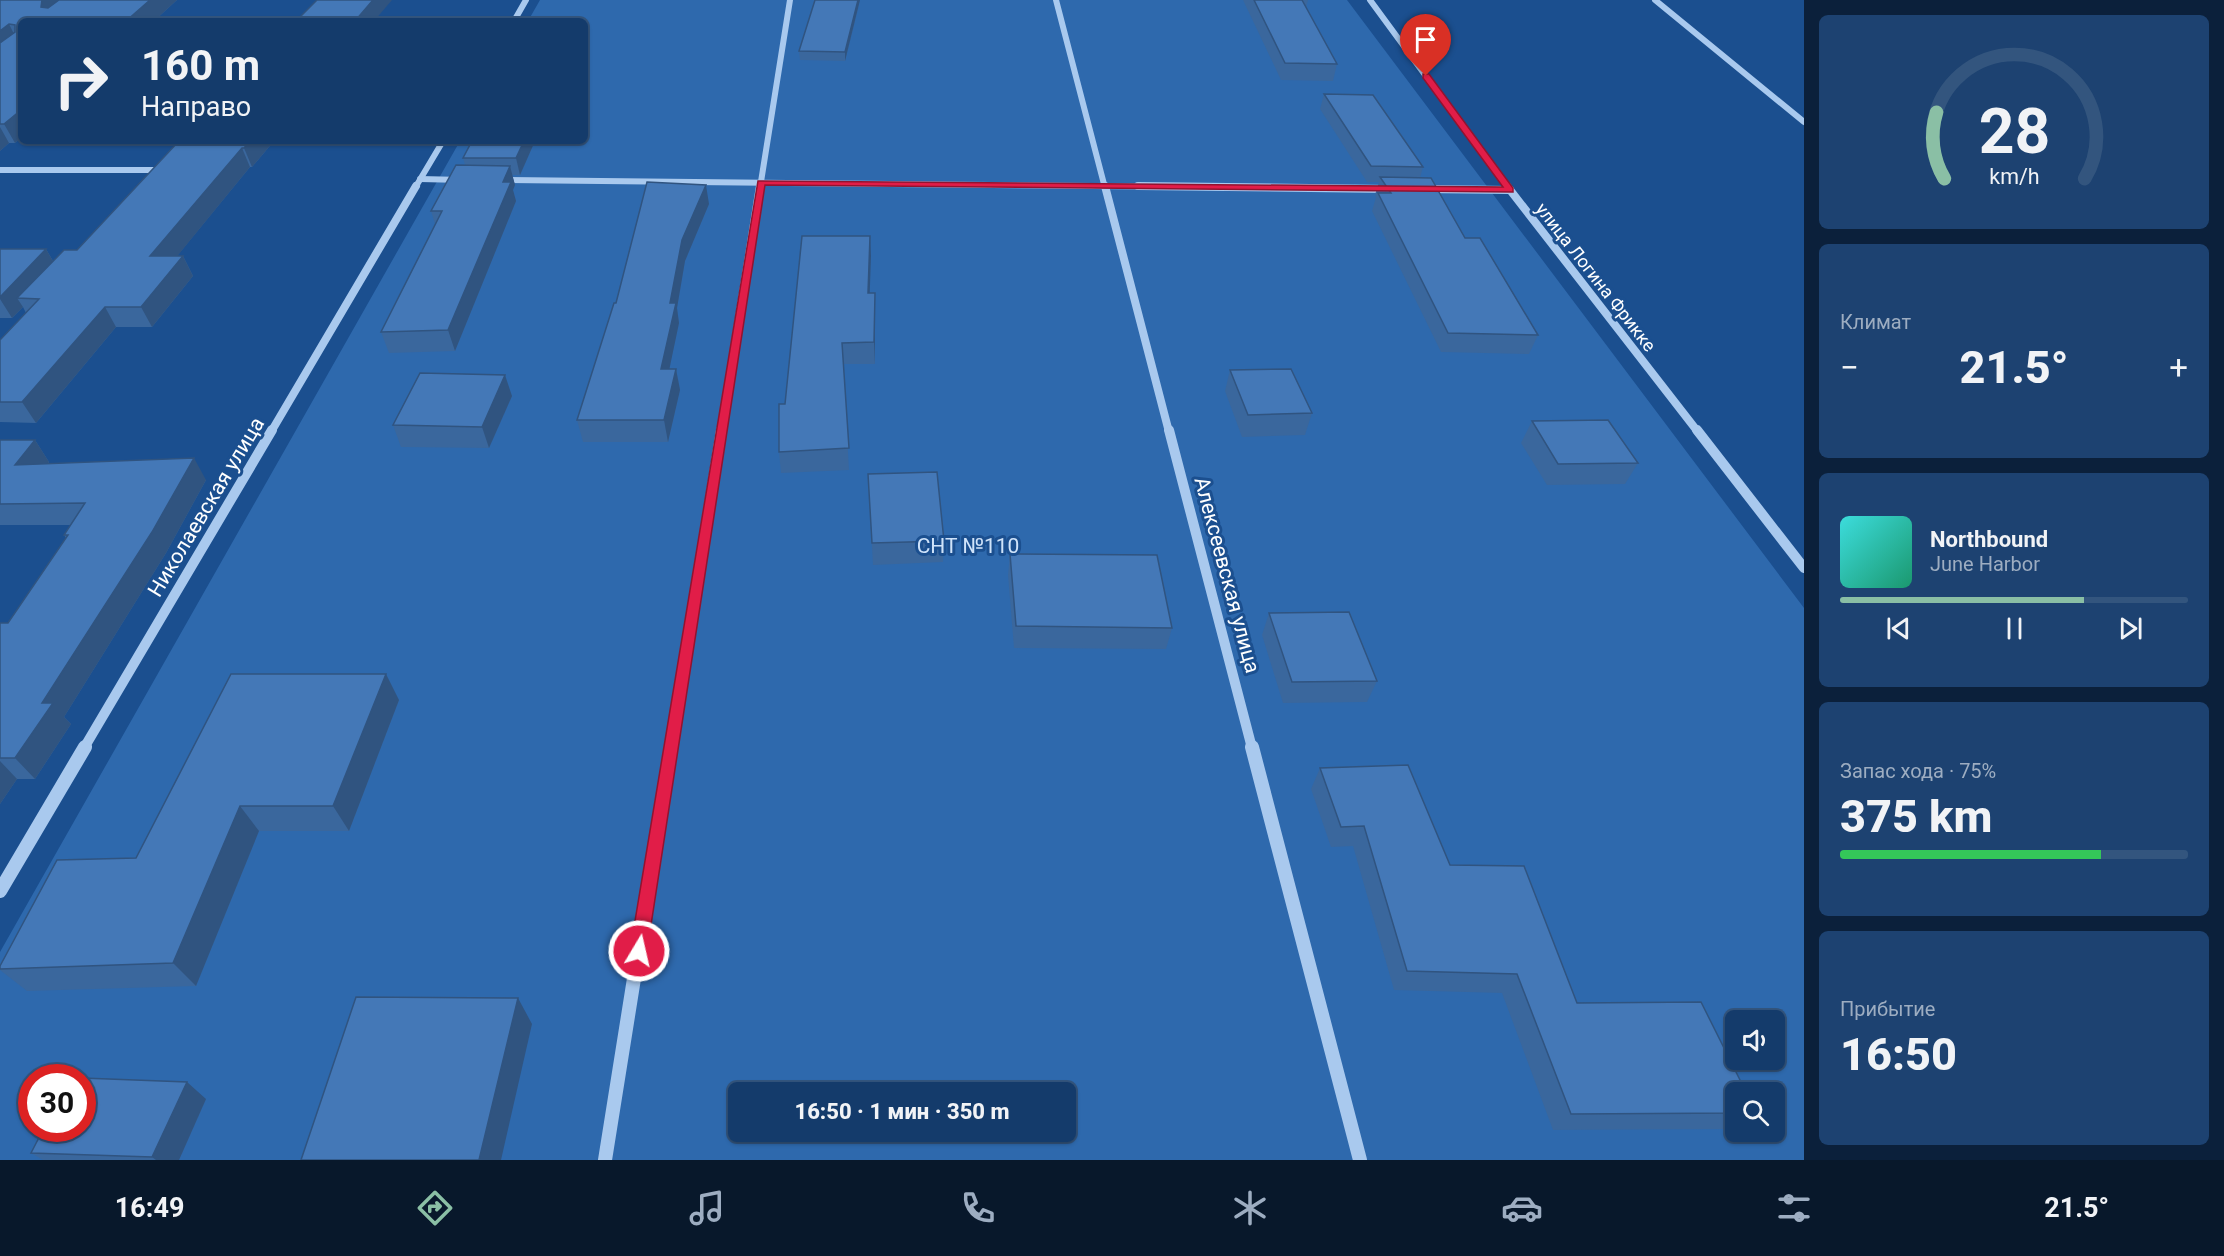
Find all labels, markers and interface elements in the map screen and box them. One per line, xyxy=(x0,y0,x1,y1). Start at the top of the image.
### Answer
pin xyxy=(1400,14,1451,76)
icon: arrive xyxy=(1409,23,1442,56)
text: 160 m xyxy=(141,41,260,90)
icon: right xyxy=(42,42,120,120)
text: Направо xyxy=(141,91,251,123)
text: 28 xyxy=(1978,95,2050,168)
text: km/h xyxy=(1989,164,2039,189)
street label: улица Логина Фрикке xyxy=(1531,199,1661,355)
text: Климат xyxy=(1840,310,1911,334)
text: 21.5° xyxy=(1960,341,2069,394)
text: − xyxy=(1840,348,1859,387)
text: + xyxy=(2169,348,2188,387)
street label: Николаевская улица xyxy=(143,413,269,601)
street label: Алексеевская улица xyxy=(1189,474,1265,676)
text: Northbound xyxy=(1930,527,2048,552)
park label: СНТ №110 xyxy=(917,534,1019,558)
text: June Harbor xyxy=(1930,552,2040,576)
icon: previous xyxy=(1882,612,1915,645)
icon: pause xyxy=(1998,612,2031,645)
icon: next xyxy=(2114,612,2147,645)
text: Запас хода · 75% xyxy=(1840,759,1996,783)
text: 375 km xyxy=(1840,790,1992,843)
position arrow xyxy=(607,919,671,983)
text: Прибытие xyxy=(1840,997,1935,1021)
map controls xyxy=(1725,1010,1785,1142)
button: sound xyxy=(1725,1010,1785,1070)
text: 16:50 xyxy=(1840,1028,1957,1081)
speed limit sign: 30 xyxy=(18,1064,96,1142)
button: search xyxy=(1725,1082,1785,1142)
text: 16:50 · 1 мин · 350 m xyxy=(794,1099,1010,1124)
icon: directions xyxy=(414,1187,456,1229)
icon: music xyxy=(686,1187,728,1229)
icon: phone xyxy=(957,1187,999,1229)
icon: climate xyxy=(1229,1187,1271,1229)
icon: car xyxy=(1501,1187,1543,1229)
icon: filters xyxy=(1773,1187,1815,1229)
text: 16:49 xyxy=(115,1192,184,1224)
text: 21.5° xyxy=(2044,1192,2109,1224)

